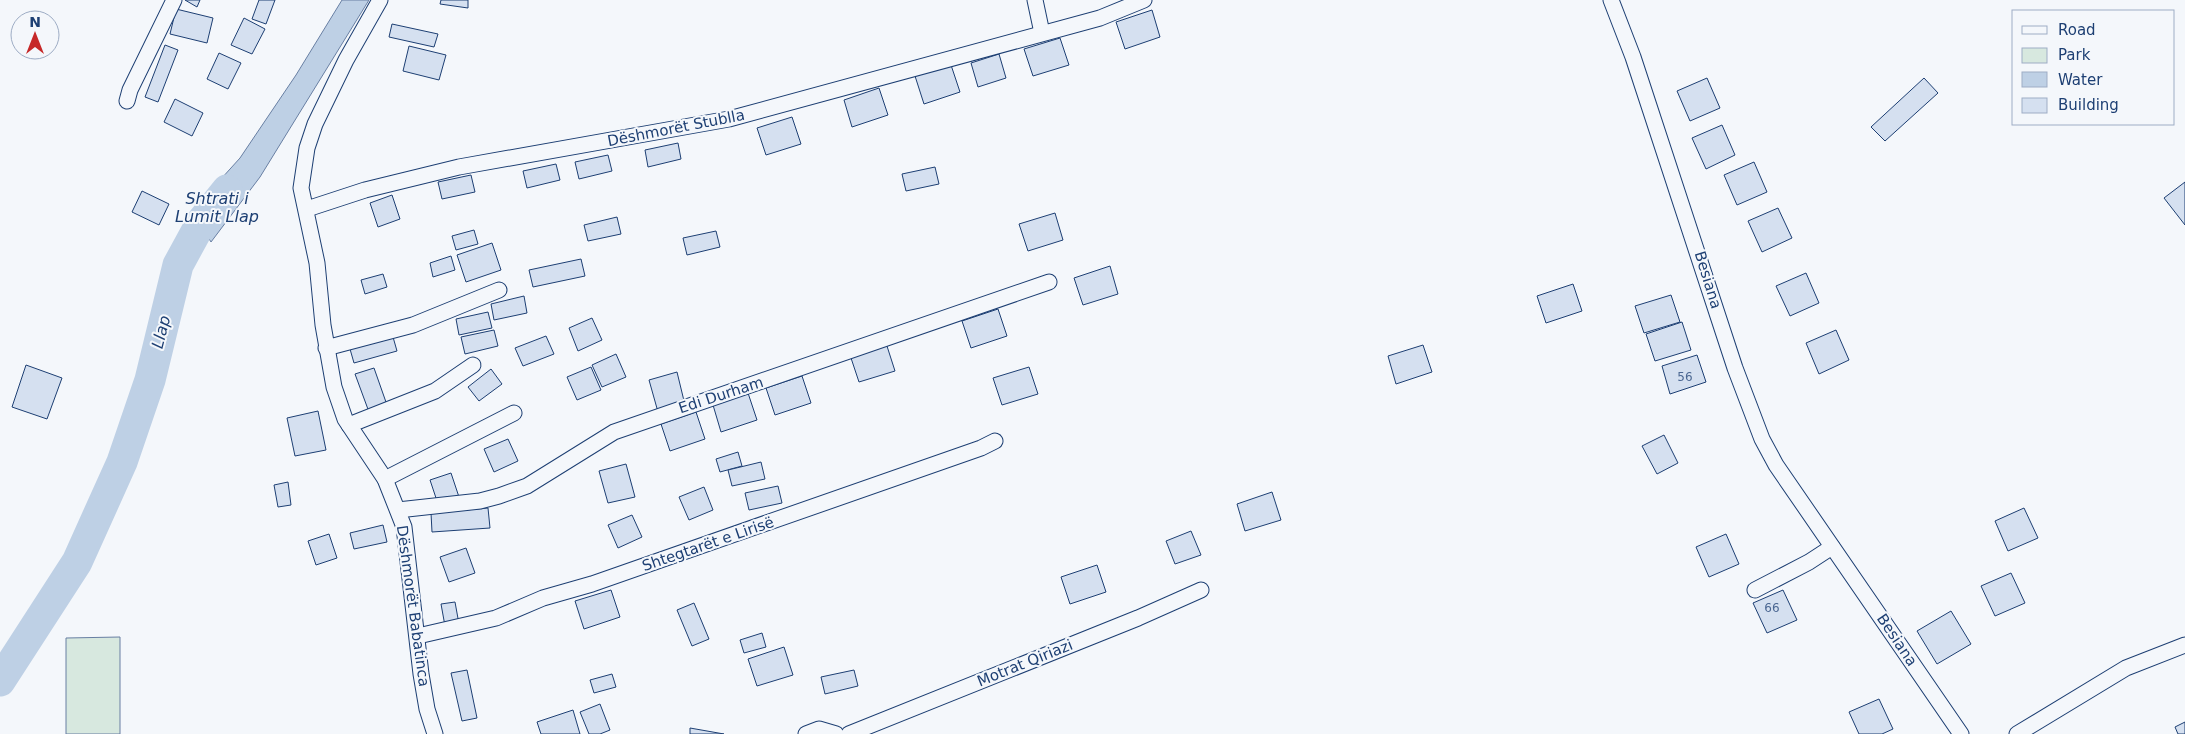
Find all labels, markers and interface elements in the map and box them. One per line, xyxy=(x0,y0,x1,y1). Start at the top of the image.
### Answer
north arrow xyxy=(10,10,60,60)
legend xyxy=(2012,10,2175,125)
text: N xyxy=(29,14,41,30)
text: Road xyxy=(2058,21,2096,39)
text: Park xyxy=(2058,46,2091,64)
text: Water xyxy=(2058,71,2103,89)
text: Building xyxy=(2058,96,2119,114)
street label: Dëshmorët Stublla xyxy=(606,106,746,150)
water label: Shtrati i Lumit Llap xyxy=(175,189,259,226)
street label: Besiana xyxy=(1691,249,1725,311)
water label: Llap xyxy=(148,314,174,350)
house number: 56 xyxy=(1677,370,1693,384)
street label: Edi Durham xyxy=(676,373,766,417)
street label: Shtegtarët e Lirisë xyxy=(640,513,776,575)
street label: Dëshmorët Babatinca xyxy=(393,524,433,688)
house number: 66 xyxy=(1764,601,1780,615)
street label: Besiana xyxy=(1873,610,1921,670)
street label: Motrat Qiriazi xyxy=(975,636,1075,690)

